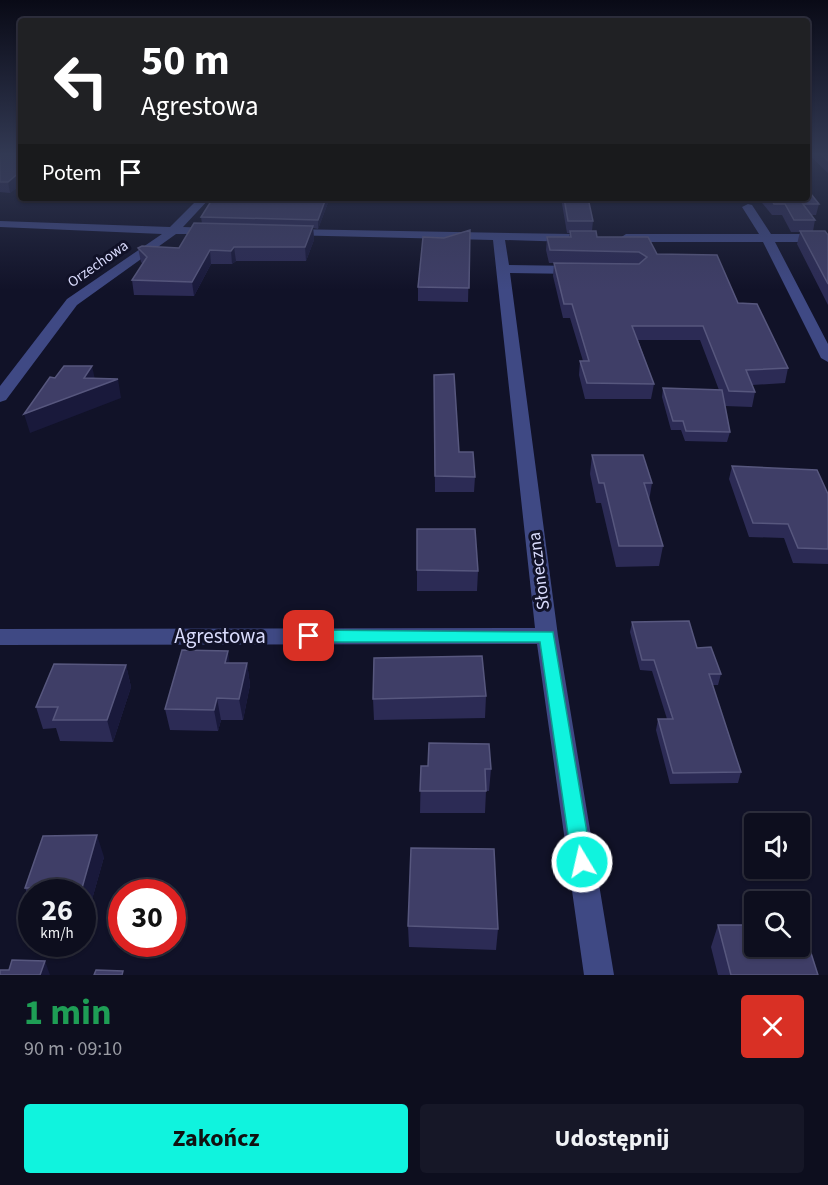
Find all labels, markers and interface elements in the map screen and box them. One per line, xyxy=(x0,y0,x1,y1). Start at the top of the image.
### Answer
text: 50 m xyxy=(141,31,230,91)
icon: left xyxy=(42,42,120,120)
text: Agrestowa xyxy=(141,87,259,126)
icon: arrive xyxy=(114,156,147,189)
text: Potem xyxy=(42,157,102,189)
street label: Orzechowa xyxy=(63,235,133,293)
street label: Słoneczna xyxy=(522,531,556,611)
pin xyxy=(283,610,334,661)
icon: arrive xyxy=(292,619,325,652)
street label: Agrestowa xyxy=(174,621,266,651)
map controls xyxy=(744,813,810,957)
button: sound xyxy=(744,813,810,879)
position arrow xyxy=(550,830,614,894)
speed limit sign: 30 xyxy=(108,879,186,957)
text: 26 xyxy=(41,889,73,932)
button: search xyxy=(744,891,810,957)
text: km/h xyxy=(40,923,74,944)
text: 1 min xyxy=(24,987,112,1038)
button: close xyxy=(741,995,804,1058)
text: 90 m · 09:10 xyxy=(24,1035,122,1063)
button: Zakończ xyxy=(24,1104,408,1173)
button: Udostępnij xyxy=(420,1104,804,1173)

